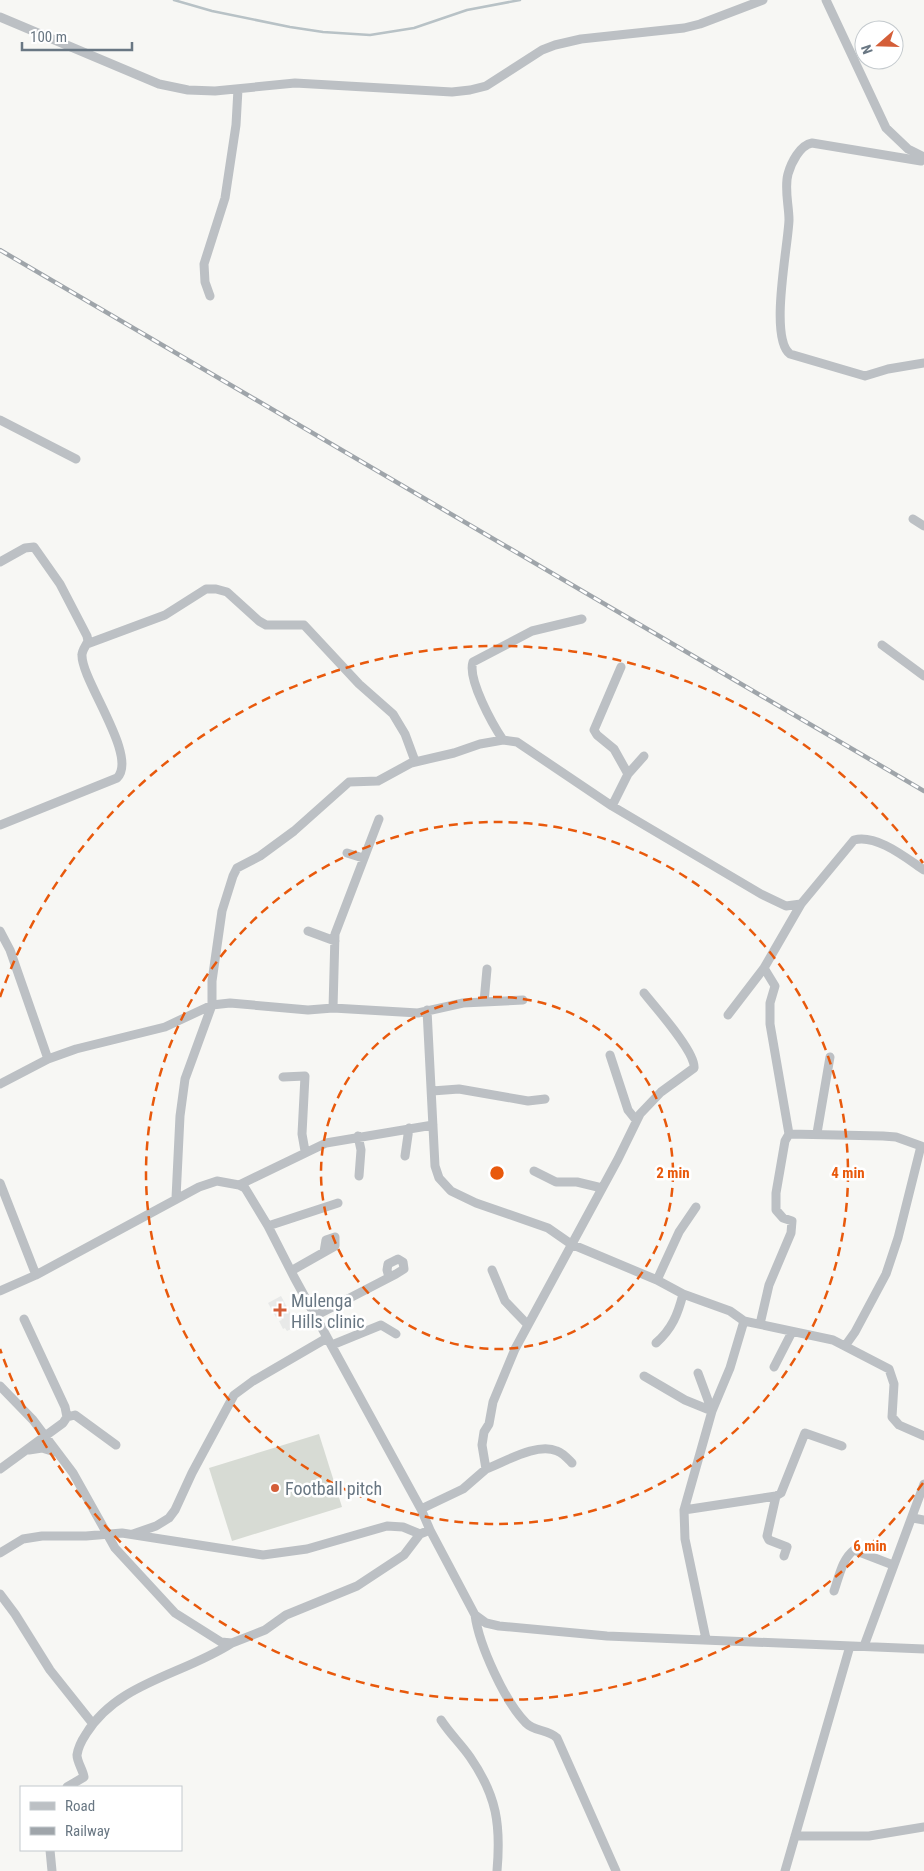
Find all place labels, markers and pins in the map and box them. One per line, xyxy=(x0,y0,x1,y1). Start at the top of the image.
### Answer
centre of rings xyxy=(488,1164,506,1182)
place label: Mulenga Hills clinic xyxy=(291,1290,365,1332)
marker: Mulenga Hills clinic xyxy=(273,1303,287,1317)
place label: Football pitch xyxy=(285,1478,382,1499)
marker: Football pitch xyxy=(269,1482,281,1494)

